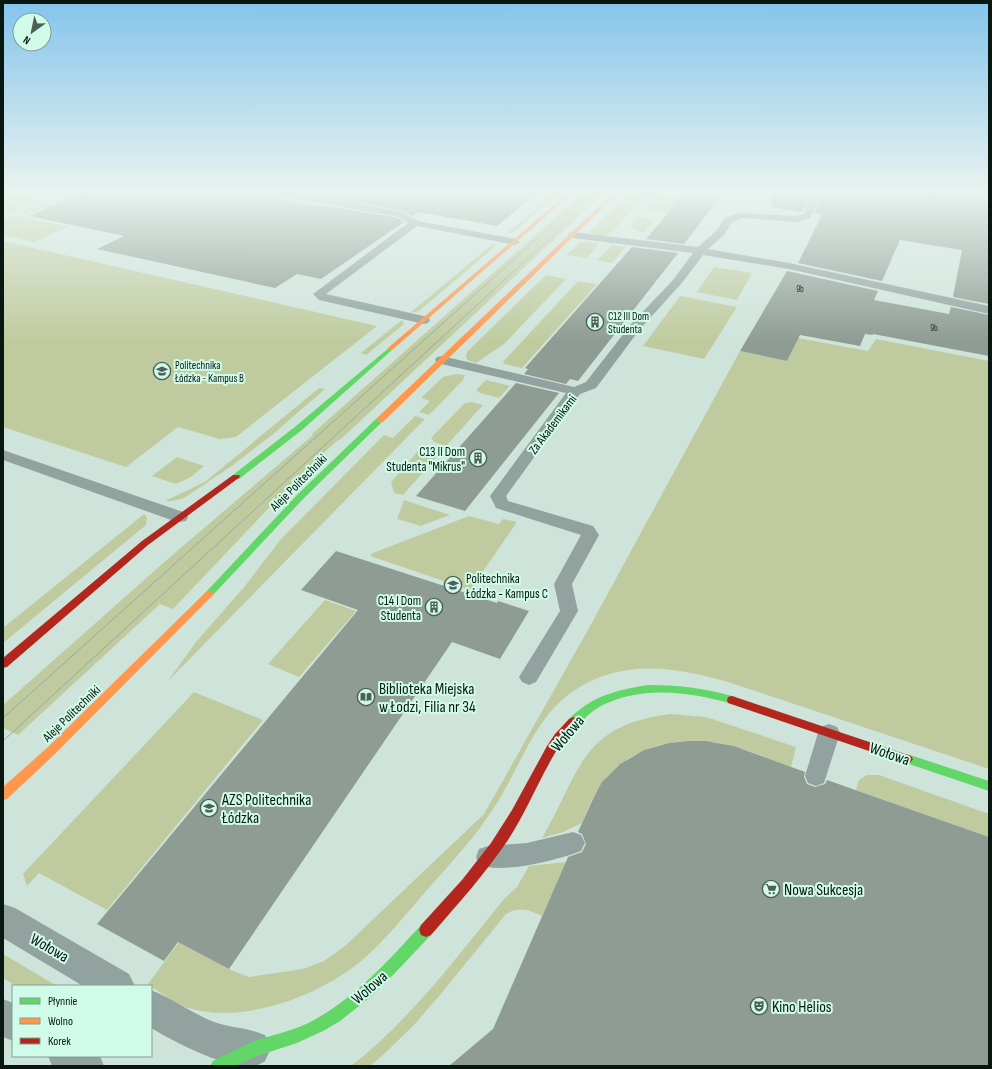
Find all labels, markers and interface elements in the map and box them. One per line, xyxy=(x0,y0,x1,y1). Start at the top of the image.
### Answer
north arrow xyxy=(12,12,52,52)
text: N xyxy=(21,33,33,47)
house number: 9b xyxy=(796,284,804,295)
place label: C12 III Dom Studenta xyxy=(608,310,649,336)
building icon: C12 III Dom Studenta xyxy=(585,312,605,332)
house number: 9b xyxy=(930,323,938,334)
place label: Politechnika Łódzka - Kampus B xyxy=(174,359,244,385)
school or university icon: Politechnika Łódzka - Kampus B xyxy=(152,361,172,381)
street label: Za Akademikami xyxy=(525,392,580,457)
place label: C13 II Dom Studenta "Mikrus" xyxy=(386,444,465,475)
building icon: C13 II Dom Studenta "Mikrus" xyxy=(468,448,488,468)
street label: Aleje Politechniki xyxy=(266,451,331,515)
place label: Politechnika Łódzka - Kampus C xyxy=(465,571,548,602)
school or university icon: Politechnika Łódzka - Kampus C xyxy=(443,575,463,595)
place label: C14 I Dom Studenta xyxy=(378,593,421,624)
building icon: C14 I Dom Studenta xyxy=(424,597,444,617)
place label: Biblioteka Miejska w Łodzi, Filia nr 34 xyxy=(379,680,476,717)
street label: Aleje Politechniki xyxy=(39,682,104,746)
library icon: Biblioteka Miejska w Łodzi, Filia nr 34 xyxy=(356,687,376,707)
street label: Wołowa xyxy=(548,712,589,756)
street label: Wołowa xyxy=(867,739,912,770)
place label: AZS Politechnika Łódzka xyxy=(221,791,311,828)
school or university icon: AZS Politechnika Łódzka xyxy=(199,798,219,818)
supermarket icon: Nowa Sukcesja xyxy=(761,879,781,899)
place label: Nowa Sukcesja xyxy=(784,881,863,900)
street label: Wołowa xyxy=(27,930,72,967)
street label: Wołowa xyxy=(348,967,392,1009)
legend xyxy=(12,985,152,1057)
text: Płynnie xyxy=(48,994,78,1009)
theatre icon: Kino Helios xyxy=(749,996,769,1016)
place label: Kino Helios xyxy=(772,998,832,1017)
text: Wolno xyxy=(48,1014,73,1029)
text: Korek xyxy=(48,1034,71,1049)

